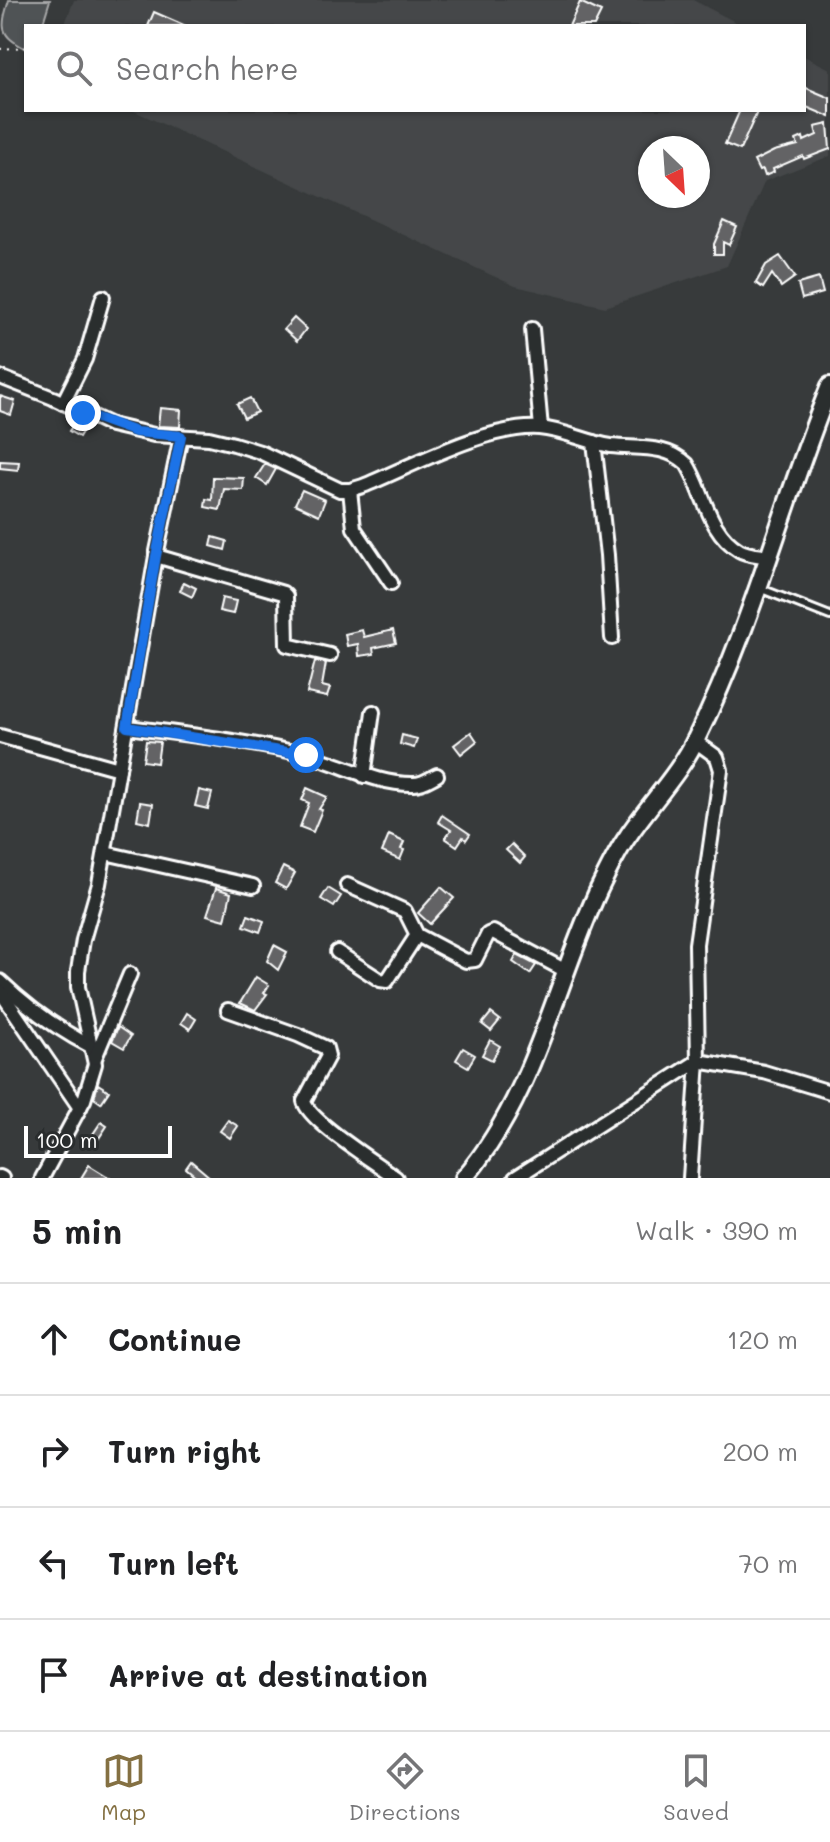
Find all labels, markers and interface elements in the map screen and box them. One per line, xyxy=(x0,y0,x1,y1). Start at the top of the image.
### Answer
search box xyxy=(24,24,806,112)
icon: search xyxy=(52,46,96,90)
text: Search here xyxy=(116,48,299,88)
north arrow xyxy=(638,136,710,208)
route end xyxy=(65,395,101,431)
route start xyxy=(288,737,324,773)
scale bar xyxy=(24,1122,172,1158)
text: 100 m xyxy=(36,1125,98,1154)
text: 5 min xyxy=(32,1208,122,1253)
text: Walk · 390 m xyxy=(635,1213,798,1247)
icon: ahead xyxy=(32,1317,76,1361)
text: Continue xyxy=(108,1319,241,1359)
text: 120 m xyxy=(727,1322,798,1356)
icon: right xyxy=(32,1429,76,1473)
text: Turn right xyxy=(108,1431,261,1471)
text: 200 m xyxy=(722,1434,798,1468)
icon: left xyxy=(32,1541,76,1585)
text: Turn left xyxy=(108,1543,239,1583)
text: 70 m xyxy=(738,1546,798,1580)
icon: arrive xyxy=(32,1653,76,1697)
text: Arrive at destination xyxy=(108,1655,428,1695)
tab: Map xyxy=(101,1749,146,1826)
tab: Directions xyxy=(349,1749,461,1826)
tab: Saved xyxy=(663,1749,729,1826)

